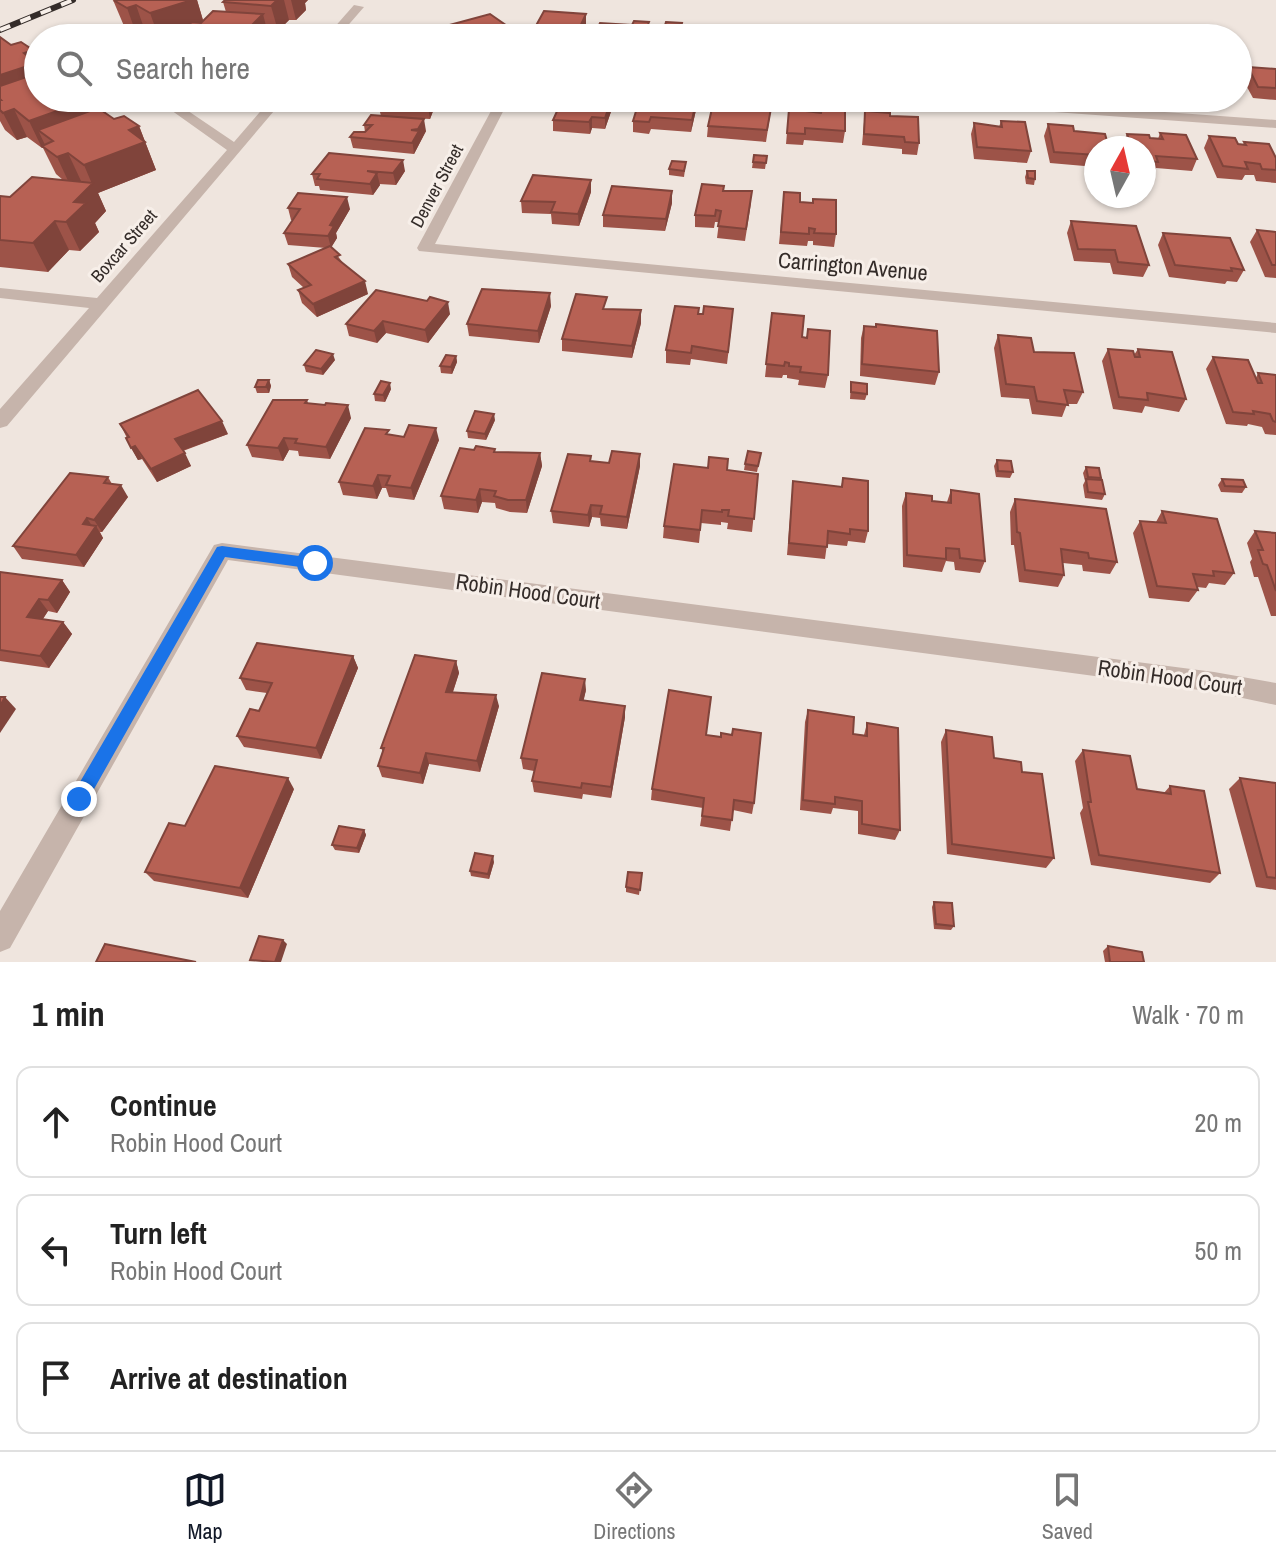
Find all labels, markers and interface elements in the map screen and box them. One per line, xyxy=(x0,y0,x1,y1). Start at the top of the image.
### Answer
search box xyxy=(24,24,1252,112)
icon: search xyxy=(52,46,96,90)
text: Search here xyxy=(116,48,250,88)
north arrow xyxy=(1084,136,1156,208)
street label: Denver Street xyxy=(404,140,469,232)
street label: Boxcar Street xyxy=(85,204,162,288)
street label: Carrington Avenue xyxy=(777,245,929,287)
route start xyxy=(297,545,333,581)
street label: Robin Hood Court xyxy=(454,566,602,616)
street label: Robin Hood Court xyxy=(1096,652,1244,702)
route end xyxy=(61,781,97,817)
text: 1 min xyxy=(32,991,105,1037)
text: Walk · 70 m xyxy=(1132,997,1244,1032)
text: Continue xyxy=(110,1085,217,1125)
icon: ahead xyxy=(34,1100,78,1144)
text: 20 m xyxy=(1195,1105,1242,1140)
text: Robin Hood Court xyxy=(110,1125,282,1160)
text: Turn left xyxy=(110,1213,207,1253)
icon: left xyxy=(34,1228,78,1272)
text: 50 m xyxy=(1195,1233,1242,1268)
text: Robin Hood Court xyxy=(110,1253,282,1288)
icon: arrive xyxy=(34,1356,78,1400)
text: Arrive at destination xyxy=(110,1358,348,1398)
tab: Map xyxy=(183,1468,227,1546)
tab: Directions xyxy=(593,1468,676,1546)
tab: Saved xyxy=(1042,1468,1093,1546)

